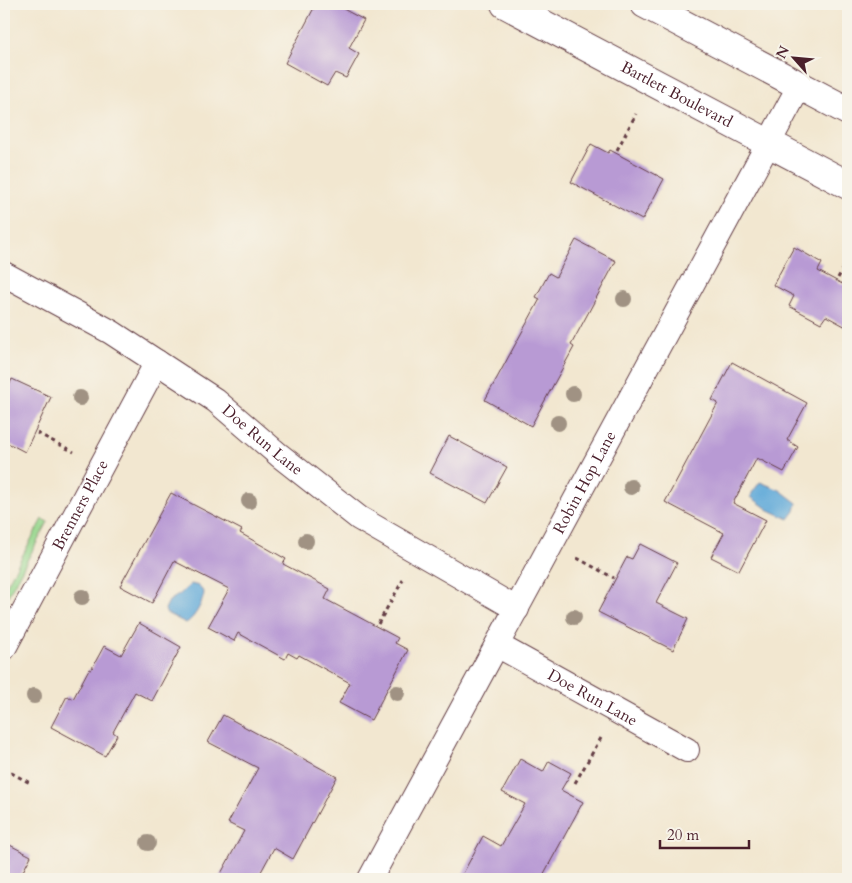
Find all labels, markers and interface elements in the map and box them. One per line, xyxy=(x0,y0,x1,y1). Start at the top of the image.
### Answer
north arrow xyxy=(770,32,820,82)
text: N xyxy=(772,43,794,62)
street label: Bartlett Boulevard xyxy=(617,56,737,133)
street label: Doe Run Lane xyxy=(217,400,307,481)
street label: Robin Hop Lane xyxy=(548,427,622,538)
street label: Brenners Place xyxy=(47,456,114,554)
street label: Doe Run Lane xyxy=(544,664,641,731)
scale bar xyxy=(660,818,748,850)
text: 20 m xyxy=(667,825,699,845)

